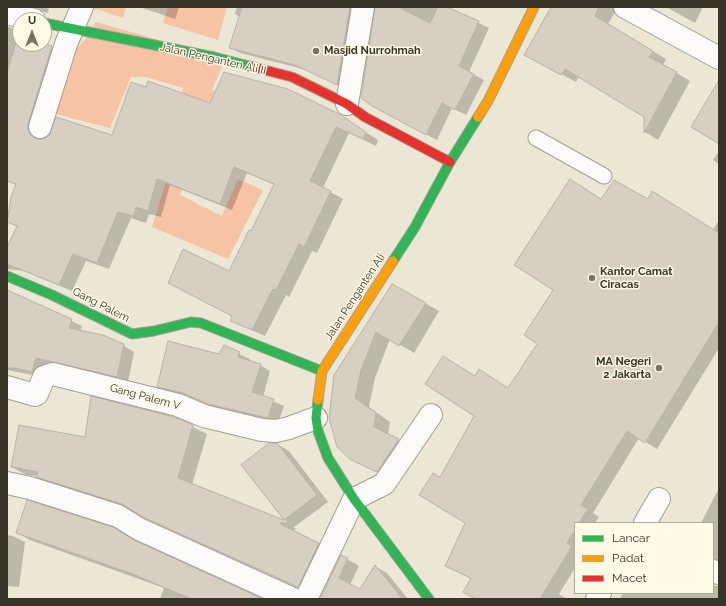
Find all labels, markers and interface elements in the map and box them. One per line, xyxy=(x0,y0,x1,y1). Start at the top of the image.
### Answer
north arrow xyxy=(12,12,52,52)
text: U xyxy=(28,14,36,27)
street label: Jalan Penganten Ali II xyxy=(159,40,267,78)
place label: Masjid Nurrohmah xyxy=(324,44,421,58)
marker: Masjid Nurrohmah xyxy=(311,46,321,56)
street label: Jalan Penganten Ali xyxy=(322,251,388,343)
place label: Kantor Camat Ciracas xyxy=(600,265,673,291)
marker: Kantor Camat Ciracas xyxy=(587,273,597,283)
street label: Gang Palem xyxy=(70,285,132,325)
place label: MA Negeri 2 Jakarta xyxy=(596,355,651,381)
marker: MA Negeri 2 Jakarta xyxy=(654,363,664,373)
street label: Gang Palem V xyxy=(108,381,182,413)
legend xyxy=(574,522,714,594)
text: Lancar xyxy=(612,531,650,545)
text: Padat xyxy=(612,551,644,565)
text: Macet xyxy=(612,571,647,585)

